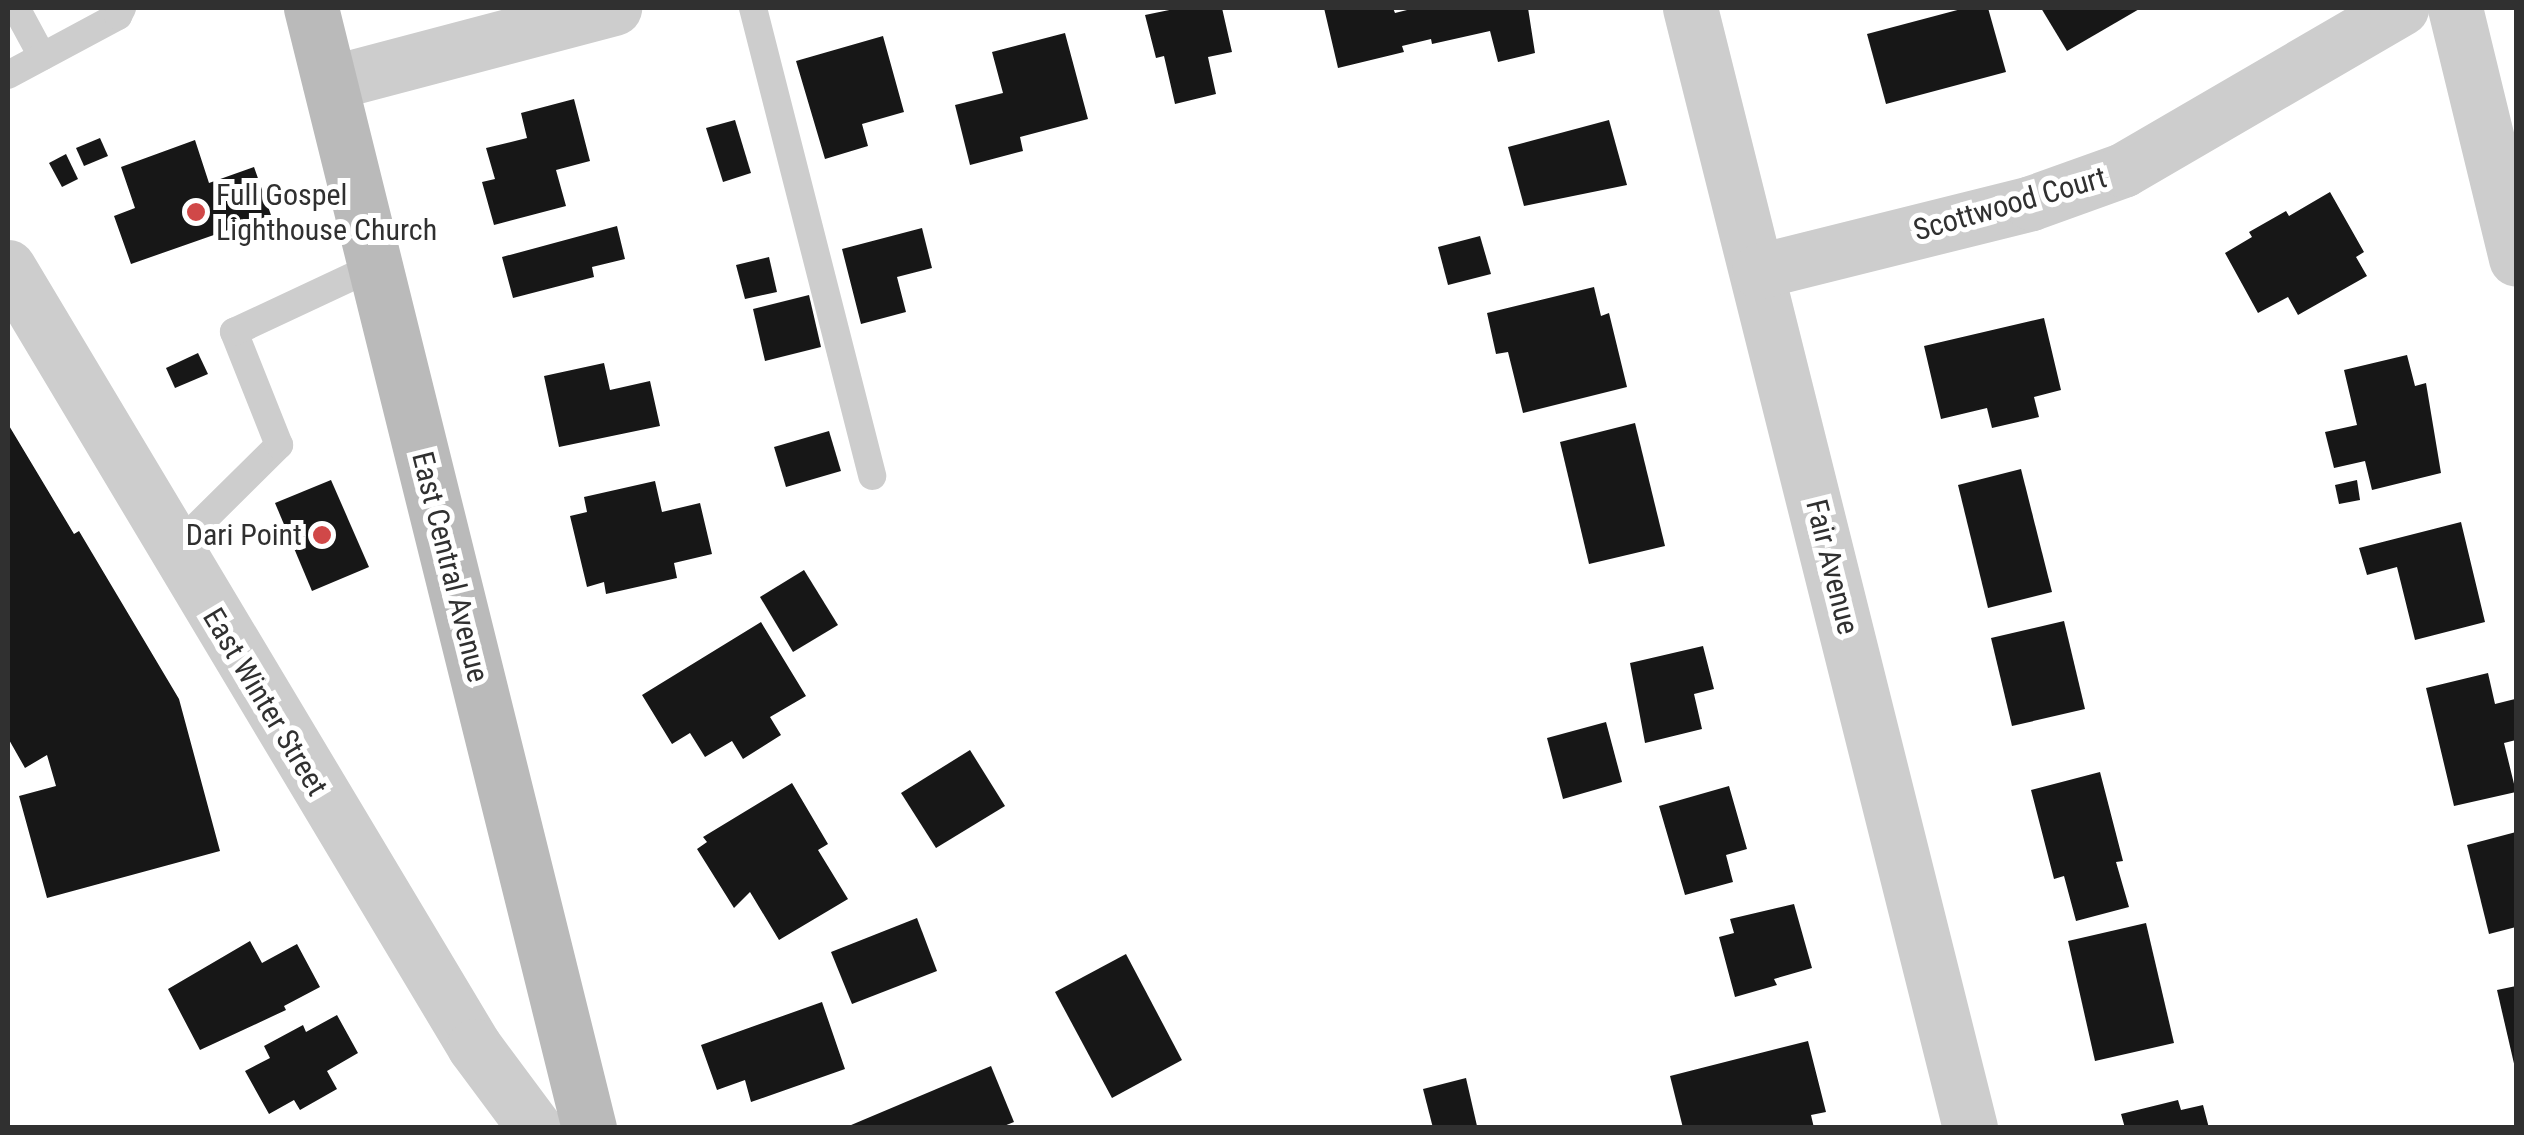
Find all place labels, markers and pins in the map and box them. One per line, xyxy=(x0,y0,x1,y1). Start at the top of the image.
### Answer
place label: Full Gospel Lighthouse Church xyxy=(216,177,437,248)
marker: Full Gospel Lighthouse Church xyxy=(185,201,207,223)
place label: Dari Point xyxy=(186,517,302,553)
marker: Dari Point xyxy=(311,524,333,546)

